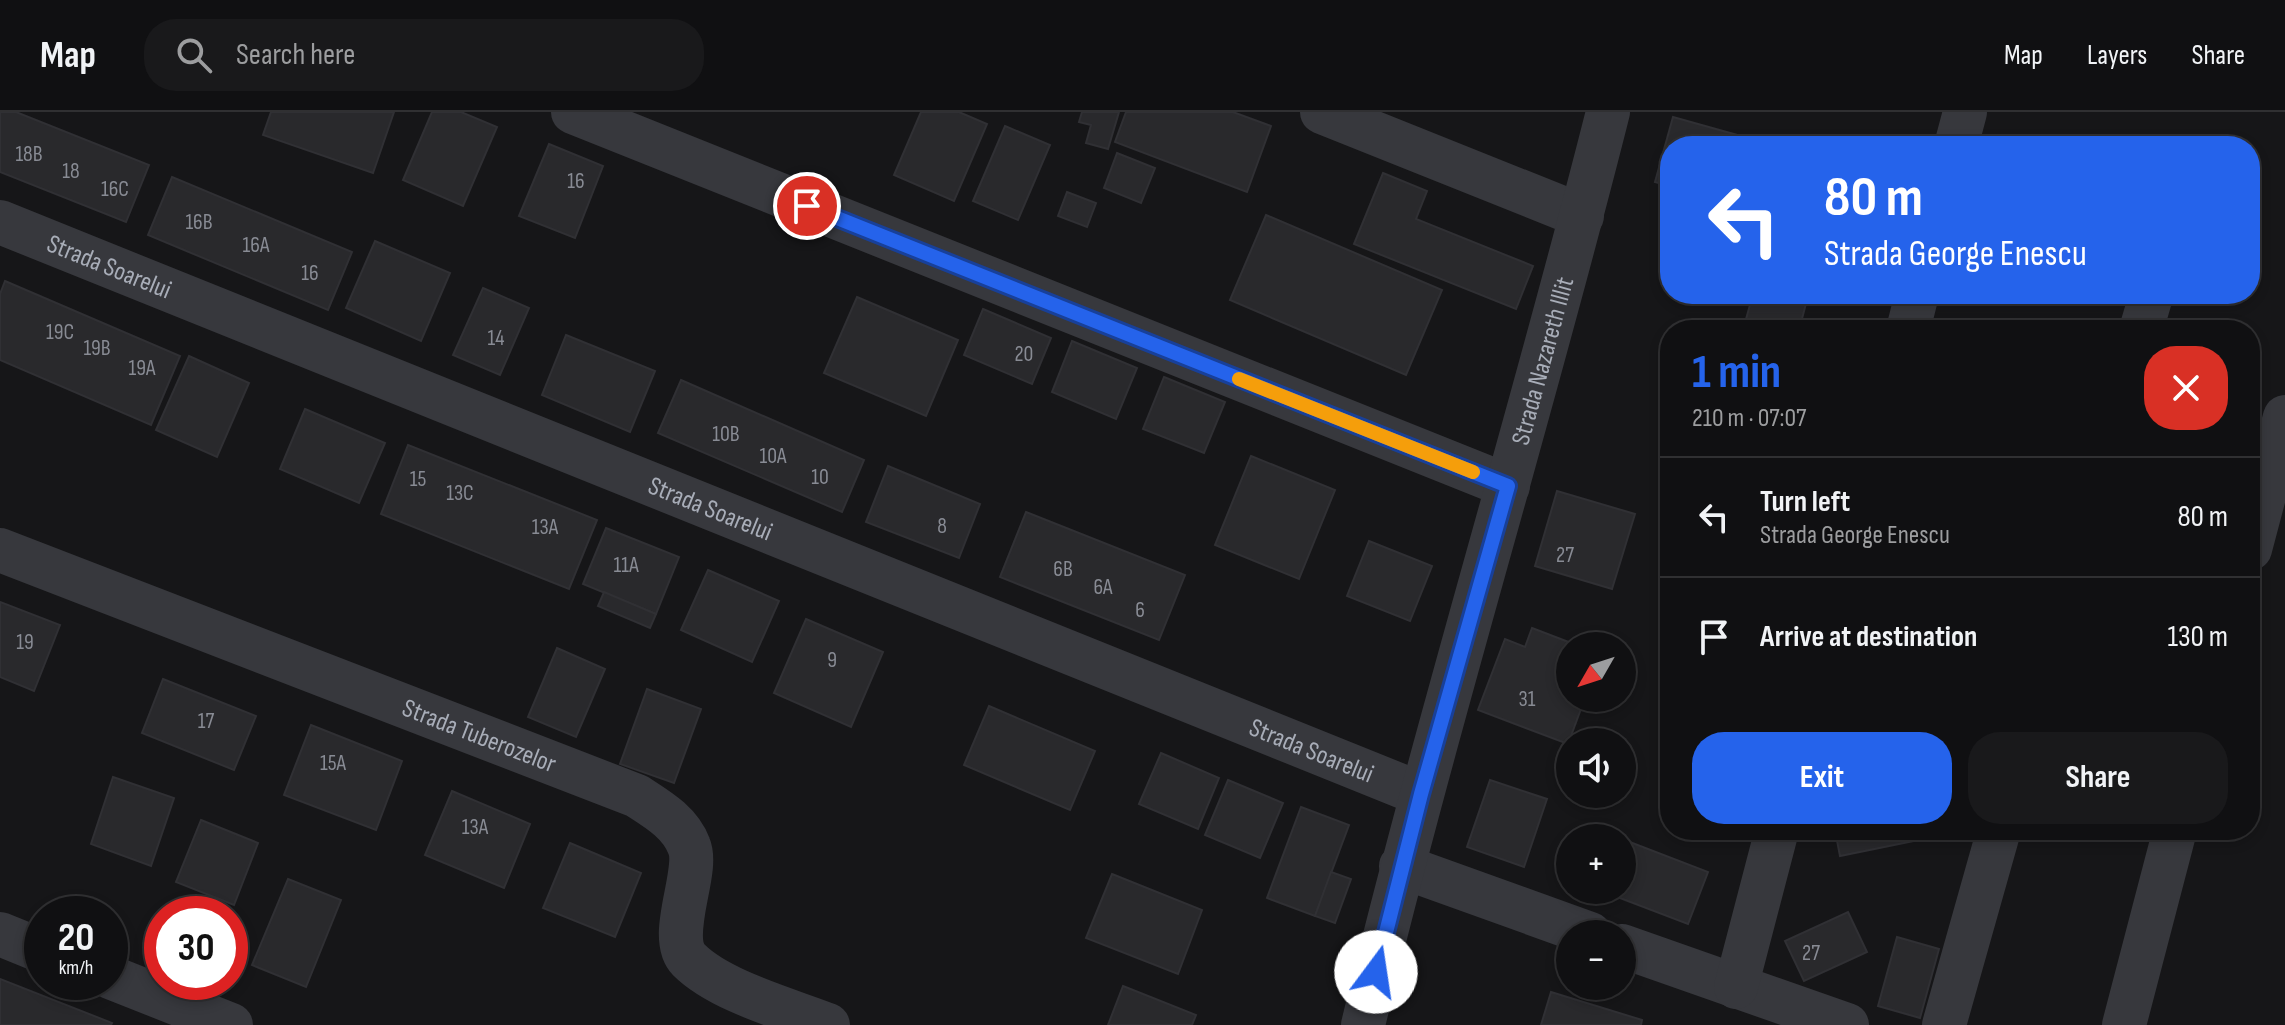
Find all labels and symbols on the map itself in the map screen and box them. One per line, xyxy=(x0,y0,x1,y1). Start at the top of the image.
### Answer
house number: 18B xyxy=(15,141,43,168)
house number: 18 xyxy=(62,158,80,185)
house number: 16 xyxy=(567,168,585,195)
pin xyxy=(773,172,841,240)
house number: 16C xyxy=(101,176,129,203)
house number: 16B xyxy=(185,209,213,236)
street label: Strada Soarelui xyxy=(42,229,176,306)
house number: 16A xyxy=(243,232,270,259)
house number: 16 xyxy=(301,260,319,287)
street label: Strada Nazareth Illit xyxy=(1506,274,1581,449)
house number: 19C xyxy=(46,319,74,346)
house number: 14 xyxy=(488,325,504,352)
house number: 19B xyxy=(83,335,111,362)
house number: 20 xyxy=(1015,341,1033,368)
house number: 19A xyxy=(129,355,156,382)
house number: 10B xyxy=(712,421,740,448)
house number: 10A xyxy=(760,443,787,470)
house number: 10 xyxy=(811,464,829,491)
house number: 15 xyxy=(410,466,426,493)
street label: Strada Soarelui xyxy=(643,471,777,548)
house number: 13C xyxy=(446,480,474,507)
house number: 8 xyxy=(937,513,947,540)
house number: 13A xyxy=(532,514,559,541)
house number: 27 xyxy=(1556,542,1574,569)
house number: 11A xyxy=(613,552,639,579)
house number: 6B xyxy=(1053,556,1073,583)
house number: 6A xyxy=(1093,574,1113,601)
house number: 6 xyxy=(1135,597,1145,624)
house number: 19 xyxy=(16,629,34,656)
north arrow xyxy=(1556,632,1636,712)
house number: 9 xyxy=(827,647,837,674)
house number: 31 xyxy=(1519,686,1536,713)
street label: Strada Tuberozelor xyxy=(398,693,561,780)
house number: 17 xyxy=(198,708,214,735)
street label: Strada Soarelui xyxy=(1245,713,1378,790)
house number: 15A xyxy=(320,750,347,777)
house number: 13A xyxy=(462,814,489,841)
speed limit sign: 30 xyxy=(144,896,248,1000)
position arrow xyxy=(1334,930,1418,1014)
house number: 27 xyxy=(1802,940,1820,967)

